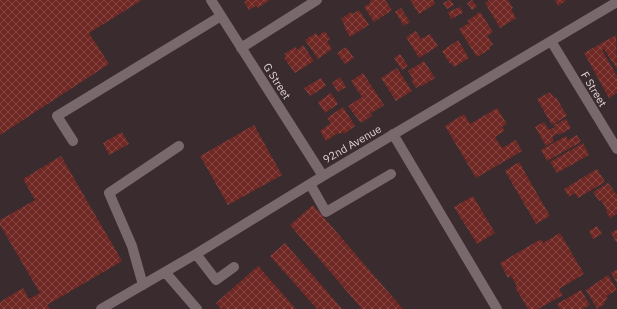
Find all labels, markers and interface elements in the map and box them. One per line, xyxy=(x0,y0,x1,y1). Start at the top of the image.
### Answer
street label: G Street xyxy=(260,60,294,102)
street label: F Street xyxy=(578,69,610,109)
street label: 92nd Avenue xyxy=(320,122,384,166)

